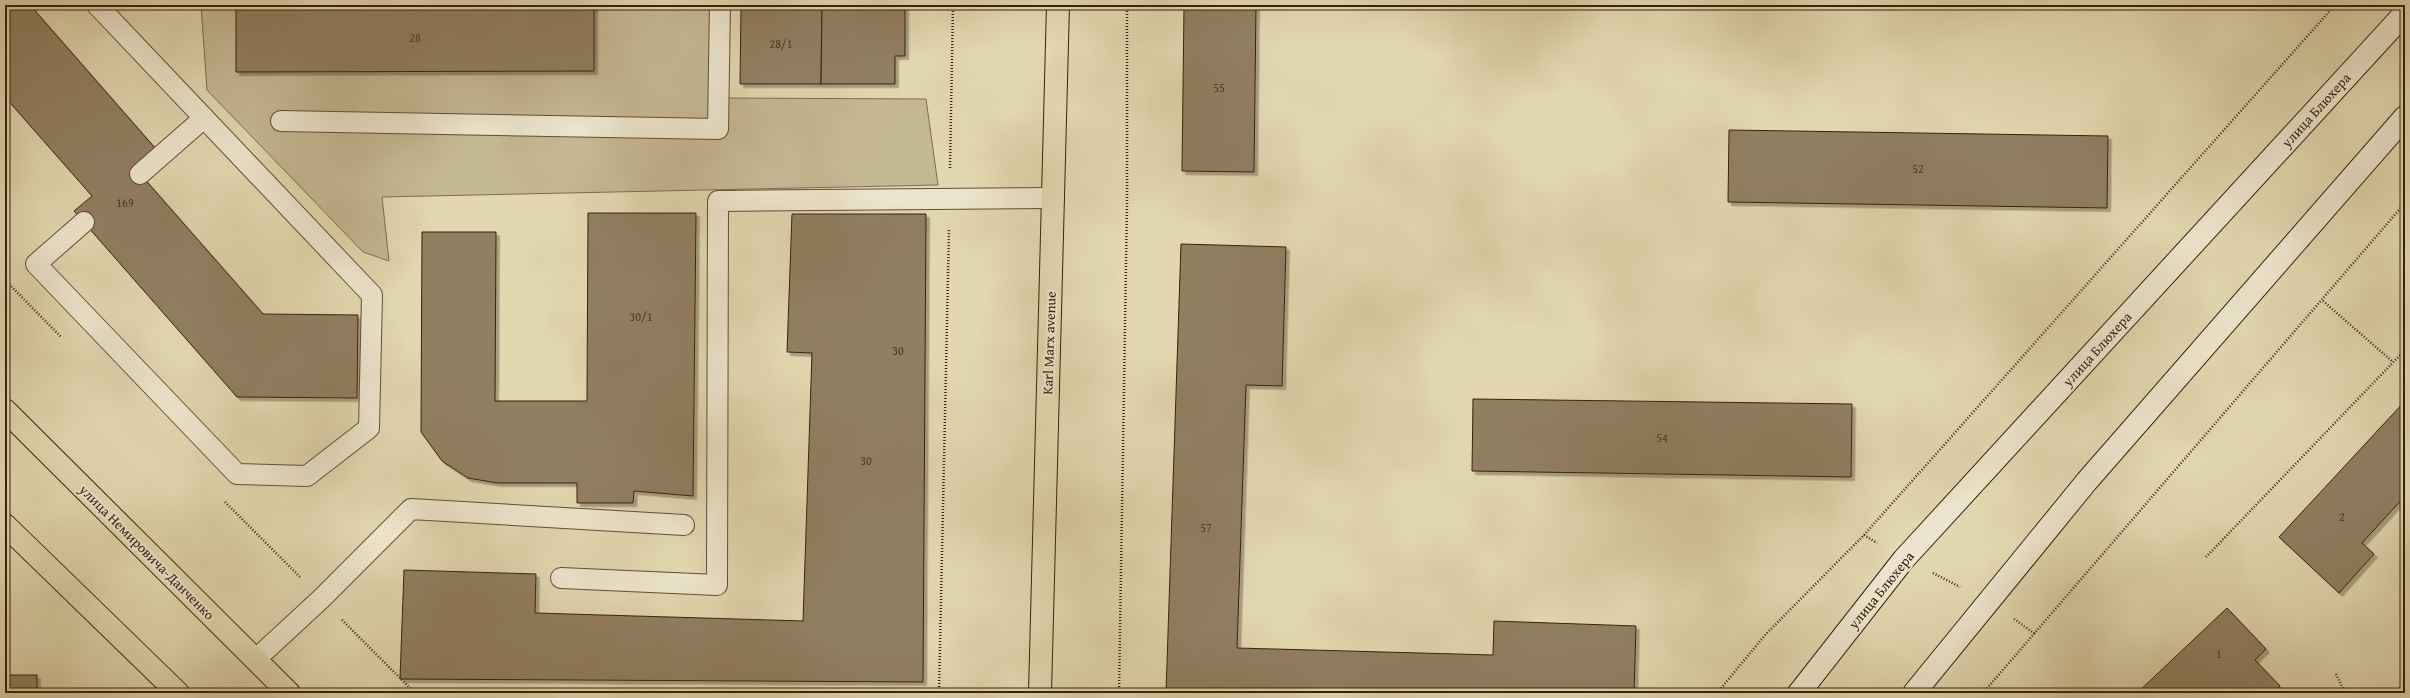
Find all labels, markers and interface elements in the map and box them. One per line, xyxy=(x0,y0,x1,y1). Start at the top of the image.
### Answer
house number: 28 xyxy=(409,29,421,46)
house number: 28/1 xyxy=(770,35,793,52)
street label: улица Блюхера xyxy=(2276,68,2355,153)
house number: 55 xyxy=(1213,79,1225,96)
house number: 52 xyxy=(1912,160,1924,177)
house number: 169 xyxy=(116,194,134,211)
street label: Karl Marx avenue xyxy=(1037,291,1061,395)
street label: улица Блюхера xyxy=(2057,307,2136,392)
house number: 30/1 xyxy=(630,308,653,325)
house number: 30 xyxy=(892,342,904,359)
house number: 54 xyxy=(1656,429,1668,446)
house number: 30 xyxy=(860,452,872,469)
street label: улица Немировича-Данченко xyxy=(74,479,219,624)
house number: 2 xyxy=(2339,508,2345,525)
house number: 57 xyxy=(1200,519,1212,536)
street label: улица Блюхера xyxy=(1843,547,1919,634)
house number: 1 xyxy=(2216,645,2222,662)

